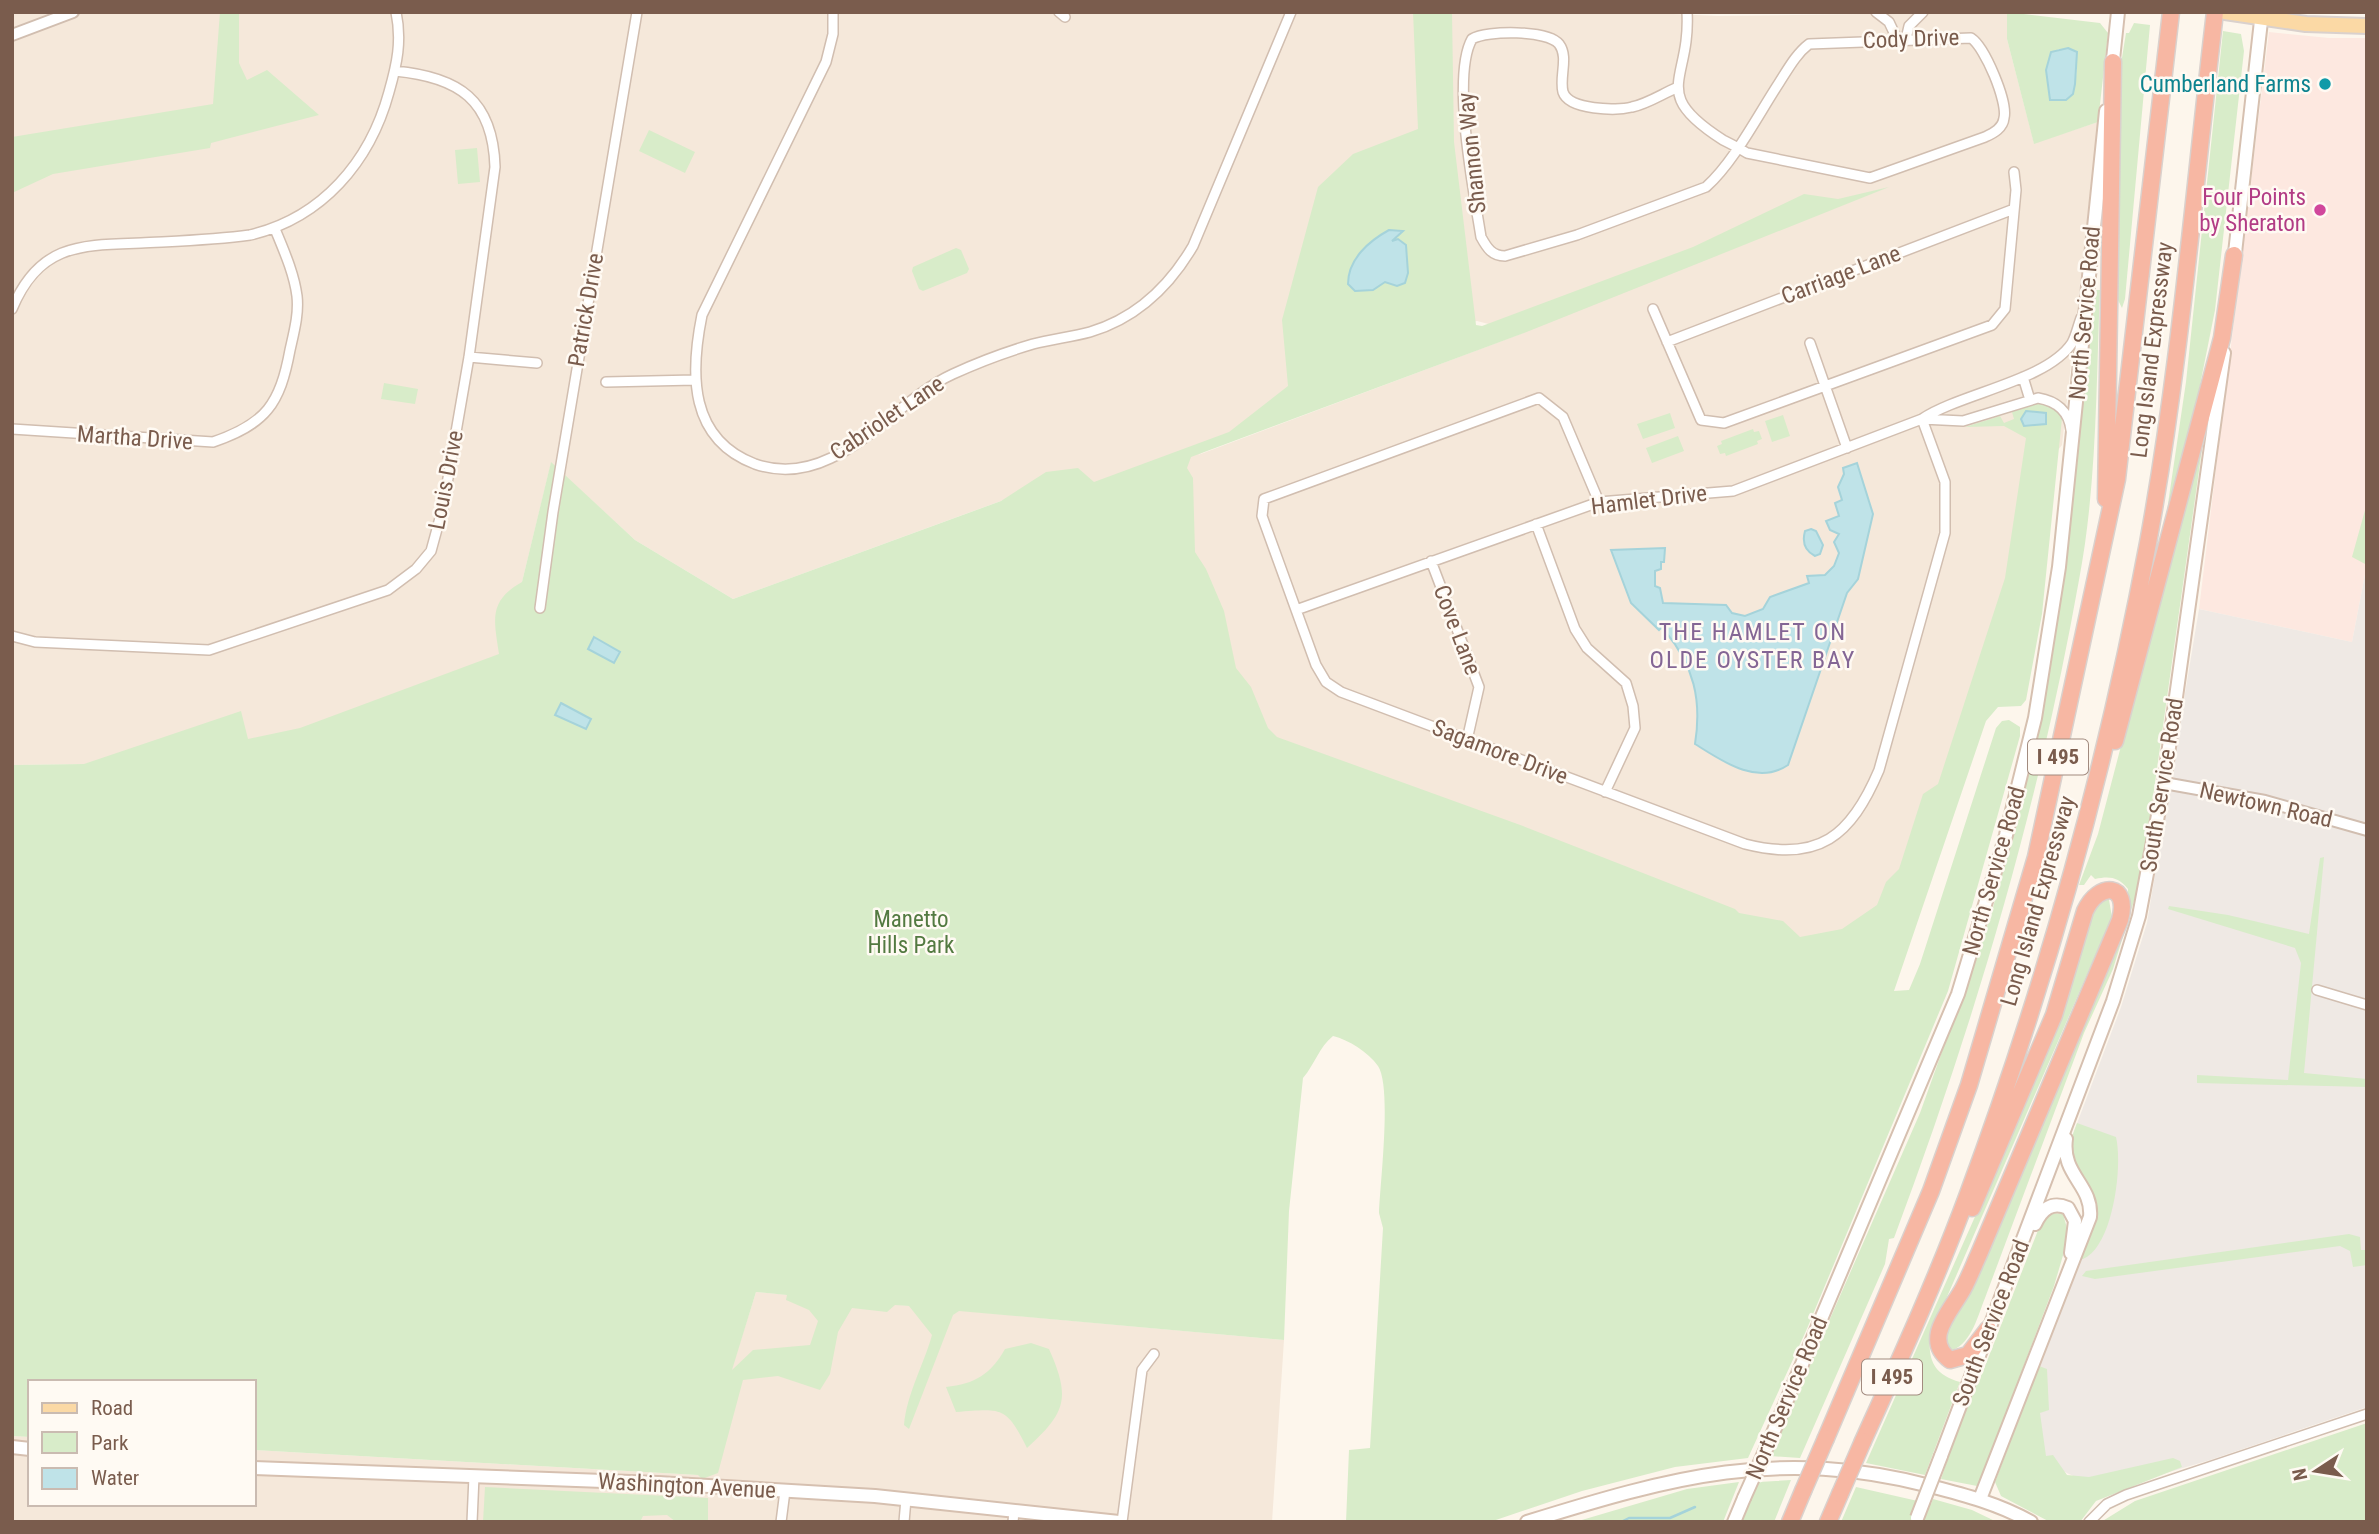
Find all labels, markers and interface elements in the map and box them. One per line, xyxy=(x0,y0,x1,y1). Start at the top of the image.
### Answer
street label: Cody Drive xyxy=(1862,24,1960,54)
place label: Cumberland Farms xyxy=(2140,71,2311,98)
marker: Cumberland Farms xyxy=(2317,76,2333,92)
street label: Shannon Way xyxy=(1452,91,1492,215)
place label: Four Points by Sheraton xyxy=(2199,184,2306,237)
marker: Four Points by Sheraton xyxy=(2312,202,2328,218)
street label: North Service Road xyxy=(2064,225,2106,401)
street label: Carriage Lane xyxy=(1778,240,1904,310)
street label: Long Island Expressway xyxy=(2125,240,2179,460)
street label: Patrick Drive xyxy=(563,251,609,369)
street label: Cabriolet Lane xyxy=(825,370,949,466)
street label: Martha Drive xyxy=(76,420,194,456)
street label: Louis Drive xyxy=(423,428,469,532)
street label: Hamlet Drive xyxy=(1589,479,1709,521)
street label: Cove Lane xyxy=(1428,581,1486,679)
district label: THE HAMLET ON OLDE OYSTER BAY xyxy=(1650,618,1856,674)
street label: South Service Road xyxy=(2135,696,2189,874)
street label: Sagamore Drive xyxy=(1428,714,1572,790)
road number: I 495 xyxy=(2028,740,2088,774)
street label: Newtown Road xyxy=(2197,777,2335,833)
street label: North Service Road xyxy=(1957,783,2031,959)
street label: Long Island Expressway xyxy=(1995,792,2081,1009)
park label: Manetto Hills Park xyxy=(868,906,955,959)
street label: South Service Road xyxy=(1947,1236,2035,1410)
street label: North Service Road xyxy=(1740,1312,1834,1484)
road number: I 495 xyxy=(1862,1360,1922,1394)
legend xyxy=(28,1380,256,1506)
text: Road xyxy=(91,1396,133,1420)
text: Park xyxy=(91,1431,129,1455)
north arrow xyxy=(2281,1436,2351,1506)
text: Water xyxy=(91,1466,139,1490)
text: N xyxy=(2287,1466,2312,1483)
street label: Washington Avenue xyxy=(597,1468,777,1504)

